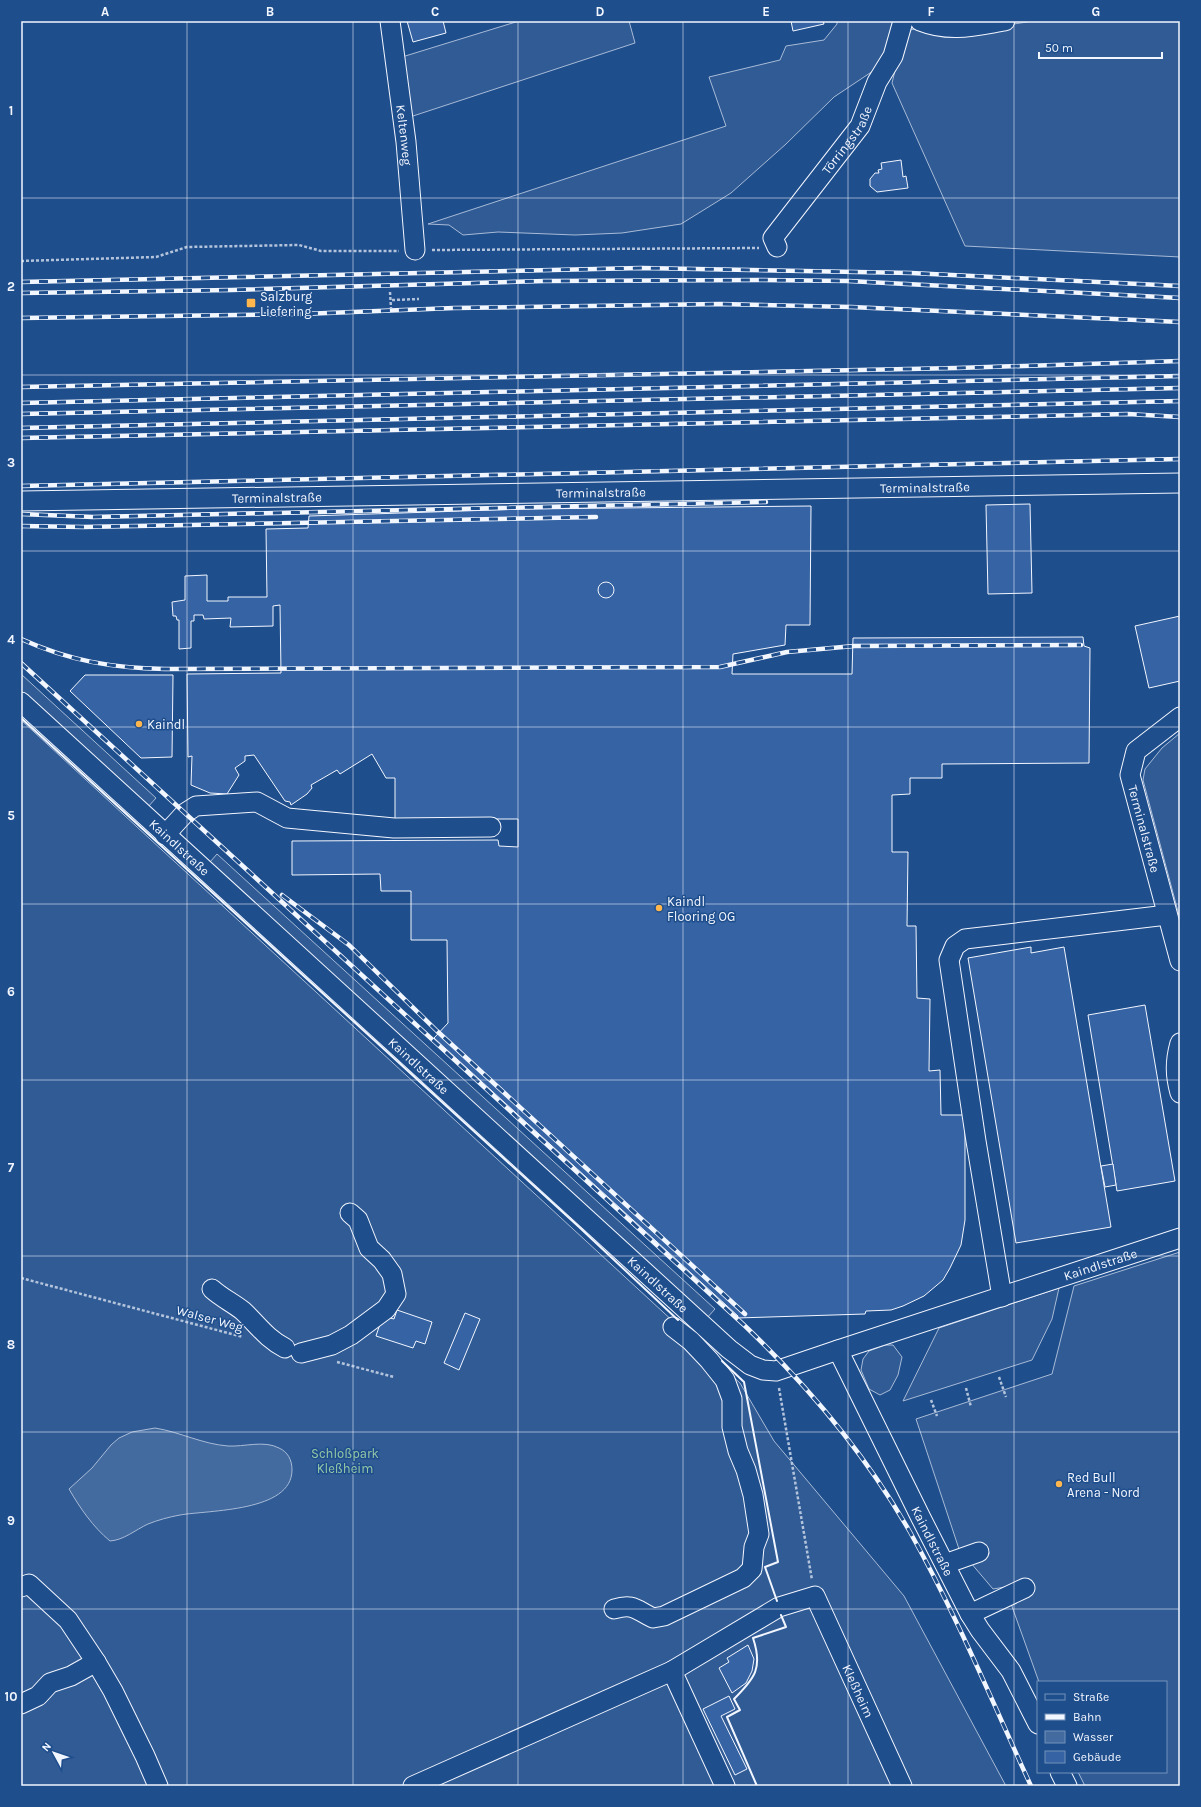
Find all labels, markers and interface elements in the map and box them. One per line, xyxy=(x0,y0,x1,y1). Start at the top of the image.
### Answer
text: A xyxy=(101,4,109,19)
text: B xyxy=(266,4,274,19)
text: C xyxy=(431,4,439,19)
text: D xyxy=(596,4,605,19)
text: E xyxy=(762,4,770,19)
text: F xyxy=(927,4,935,19)
text: G xyxy=(1092,4,1100,19)
scale bar xyxy=(1039,34,1162,60)
text: 50 m xyxy=(1045,41,1073,55)
text: 1 xyxy=(9,103,13,118)
street label: Keltenweg xyxy=(393,104,415,167)
street label: Törringstraße xyxy=(819,104,875,177)
text: 2 xyxy=(7,279,15,294)
place label: Salzburg Liefering xyxy=(260,289,313,319)
marker: Salzburg Liefering xyxy=(245,297,257,309)
text: 3 xyxy=(7,455,15,470)
street label: Terminalstraße xyxy=(880,479,970,496)
street label: Terminalstraße xyxy=(556,484,646,501)
street label: Terminalstraße xyxy=(232,489,322,506)
text: 4 xyxy=(7,632,15,647)
place label: Kaindl xyxy=(147,717,185,732)
marker: Kaindl xyxy=(134,719,144,729)
street label: Terminalstraße xyxy=(1125,784,1163,875)
text: 5 xyxy=(7,808,15,823)
street label: Kaindlstraße xyxy=(146,816,213,879)
place label: Kaindl Flooring OG xyxy=(667,894,735,924)
marker: Kaindl Flooring OG xyxy=(654,903,664,913)
text: 6 xyxy=(7,984,15,999)
street label: Kaindlstraße xyxy=(385,1035,452,1098)
text: 7 xyxy=(8,1160,15,1175)
street label: Kaindlstraße xyxy=(1062,1245,1139,1284)
street label: Kaindlstraße xyxy=(624,1253,691,1316)
street label: Walser Weg xyxy=(175,1302,246,1335)
text: 8 xyxy=(7,1337,15,1352)
park label: Schloßpark Kleßheim xyxy=(311,1446,379,1476)
place label: Red Bull Arena - Nord xyxy=(1067,1470,1140,1500)
marker: Red Bull Arena - Nord xyxy=(1054,1479,1064,1489)
street label: Kaindlstraße xyxy=(908,1504,956,1579)
text: 9 xyxy=(7,1513,15,1528)
street label: Kleßheim xyxy=(839,1662,877,1720)
legend xyxy=(1037,1681,1167,1773)
text: 10 xyxy=(5,1689,17,1704)
text: Straße xyxy=(1073,1690,1109,1704)
text: Bahn xyxy=(1073,1710,1102,1724)
text: Wasser xyxy=(1073,1730,1114,1744)
north arrow xyxy=(34,1733,74,1773)
text: N xyxy=(39,1740,54,1754)
text: Gebäude xyxy=(1073,1750,1121,1764)

